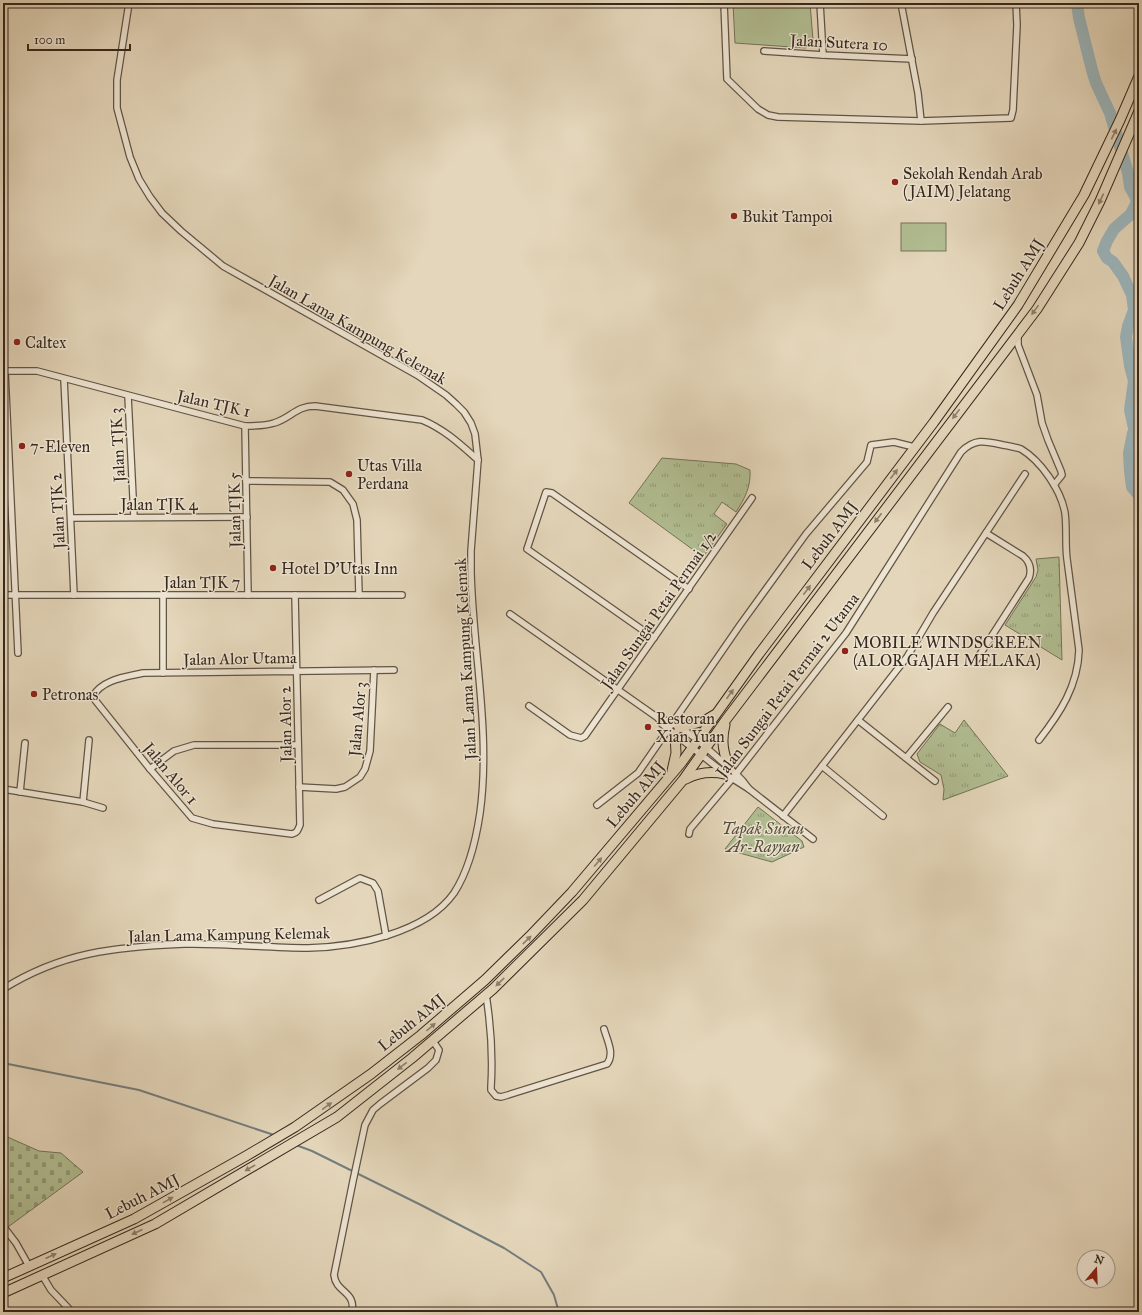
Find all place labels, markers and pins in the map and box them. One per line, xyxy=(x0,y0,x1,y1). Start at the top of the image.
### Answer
place label: Sekolah Rendah Arab (JAIM) Jelatang xyxy=(903,164,1043,202)
marker: Sekolah Rendah Arab (JAIM) Jelatang xyxy=(890,177,900,187)
place label: Bukit Tampoi xyxy=(742,207,833,226)
marker: Bukit Tampoi xyxy=(729,211,739,221)
place label: Caltex xyxy=(25,333,66,352)
marker: Caltex xyxy=(12,337,22,347)
place label: 7-Eleven xyxy=(30,437,91,456)
marker: 7-Eleven xyxy=(17,441,27,451)
place label: Utas Villa Perdana xyxy=(357,456,422,493)
marker: Utas Villa Perdana xyxy=(344,469,354,479)
place label: Hotel D'Utas Inn xyxy=(281,559,398,578)
marker: Hotel D'Utas Inn xyxy=(268,563,278,573)
place label: MOBILE WINDSCREEN (ALOR GAJAH MELAKA) xyxy=(853,633,1042,671)
marker: MOBILE WINDSCREEN (ALOR GAJAH MELAKA) xyxy=(840,646,850,656)
place label: Petronas xyxy=(42,685,99,704)
marker: Petronas xyxy=(29,689,39,699)
place label: Restoran Xian Yuan xyxy=(656,709,725,746)
marker: Restoran Xian Yuan xyxy=(643,722,653,732)

